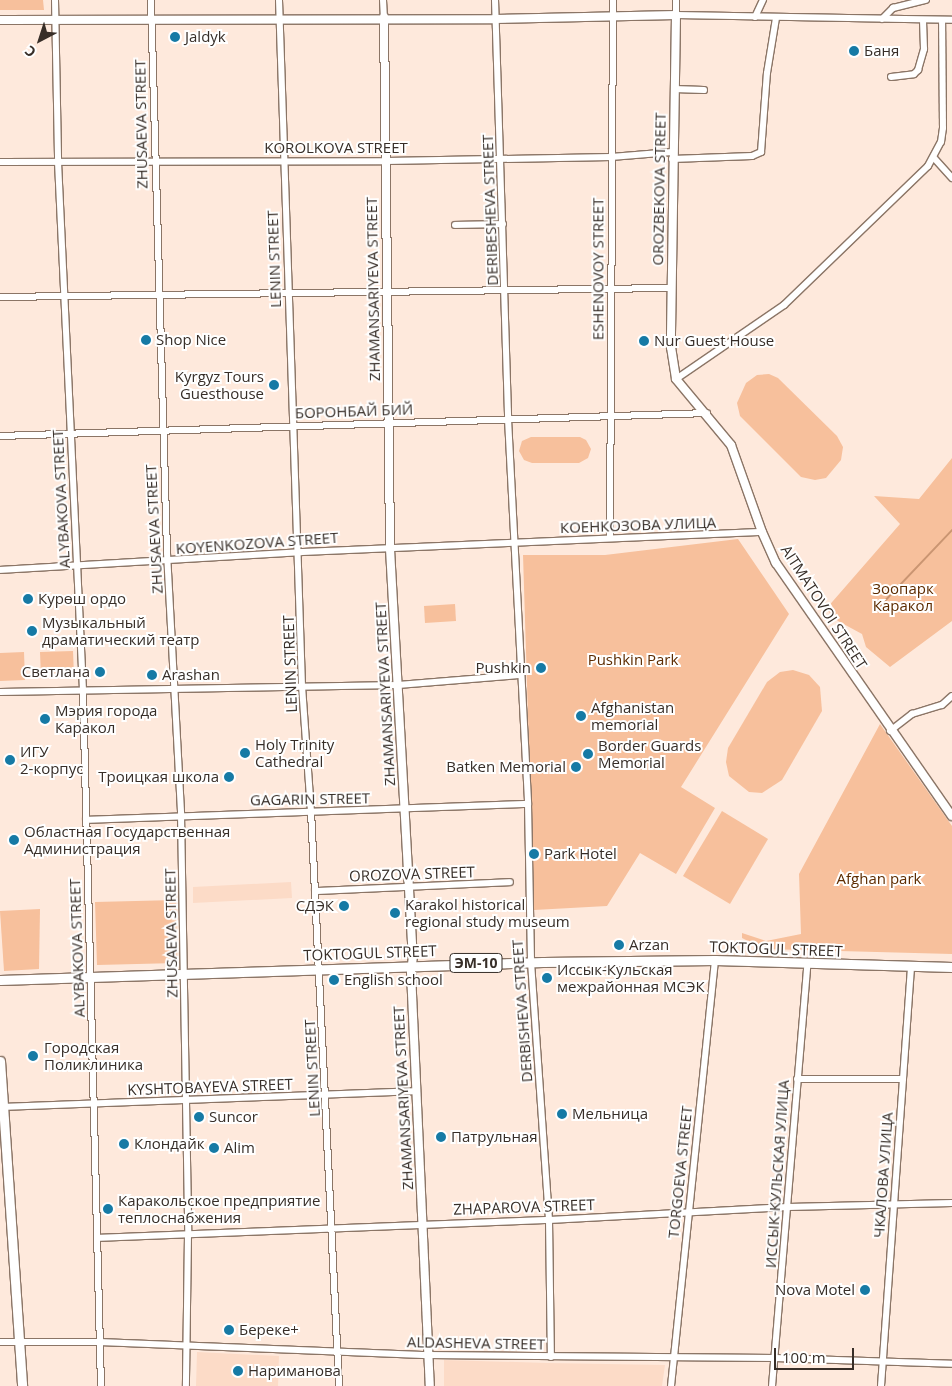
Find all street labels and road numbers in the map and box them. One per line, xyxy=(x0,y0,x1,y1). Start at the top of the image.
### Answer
street label: ZHUSAEVA STREET xyxy=(131,59,151,189)
street label: OROZBEKOVA STREET xyxy=(649,112,669,266)
street label: DERIBESHEVA STREET xyxy=(478,134,502,286)
street label: KOROLKOVA STREET xyxy=(264,139,408,157)
street label: ZHAMANSARIYEVA STREET xyxy=(362,197,384,381)
street label: ESHENOVOY STREET xyxy=(589,198,607,340)
street label: LENIN STREET xyxy=(263,210,285,308)
street label: БОРОНБАЙ БИЙ xyxy=(294,400,414,422)
street label: ALYBAKOVA STREET xyxy=(48,429,74,569)
street label: ZHUSAEVA STREET xyxy=(142,464,166,594)
street label: КОЕНКОЗОВА УЛИЦА xyxy=(560,513,716,537)
street label: KOYENKOZOVA STREET xyxy=(175,528,339,558)
street label: AITMATOVOI STREET xyxy=(777,542,871,672)
street label: ZHAMANSARIYEVA STREET xyxy=(371,602,399,786)
street label: LENIN STREET xyxy=(279,615,301,713)
street label: GAGARIN STREET xyxy=(250,789,370,809)
street label: OROZOVA STREET xyxy=(349,863,475,885)
street label: ZHUSAEVA STREET xyxy=(161,868,181,998)
street label: ALYBAKOVA STREET xyxy=(66,878,88,1018)
street label: TOKTOGUL STREET xyxy=(709,938,843,960)
street label: DERBISHEVA STREET xyxy=(508,939,536,1083)
street label: TOKTOGUL STREET xyxy=(303,942,437,964)
road number: ЭМ-10 xyxy=(448,951,504,974)
street label: ZHAMANSARIYEVA STREET xyxy=(389,1006,417,1190)
street label: LENIN STREET xyxy=(300,1019,324,1117)
street label: KYSHTOBAYEVA STREET xyxy=(127,1075,293,1099)
street label: ИССЫК-КУЛЬСКАЯ УЛИЦА xyxy=(761,1079,793,1269)
street label: TORGOEVA STREET xyxy=(664,1105,696,1239)
street label: ЧКАЛОВА УЛИЦА xyxy=(870,1111,896,1239)
street label: ZHAPAROVA STREET xyxy=(453,1196,595,1218)
street label: ALDASHEVA STREET xyxy=(407,1333,545,1353)

